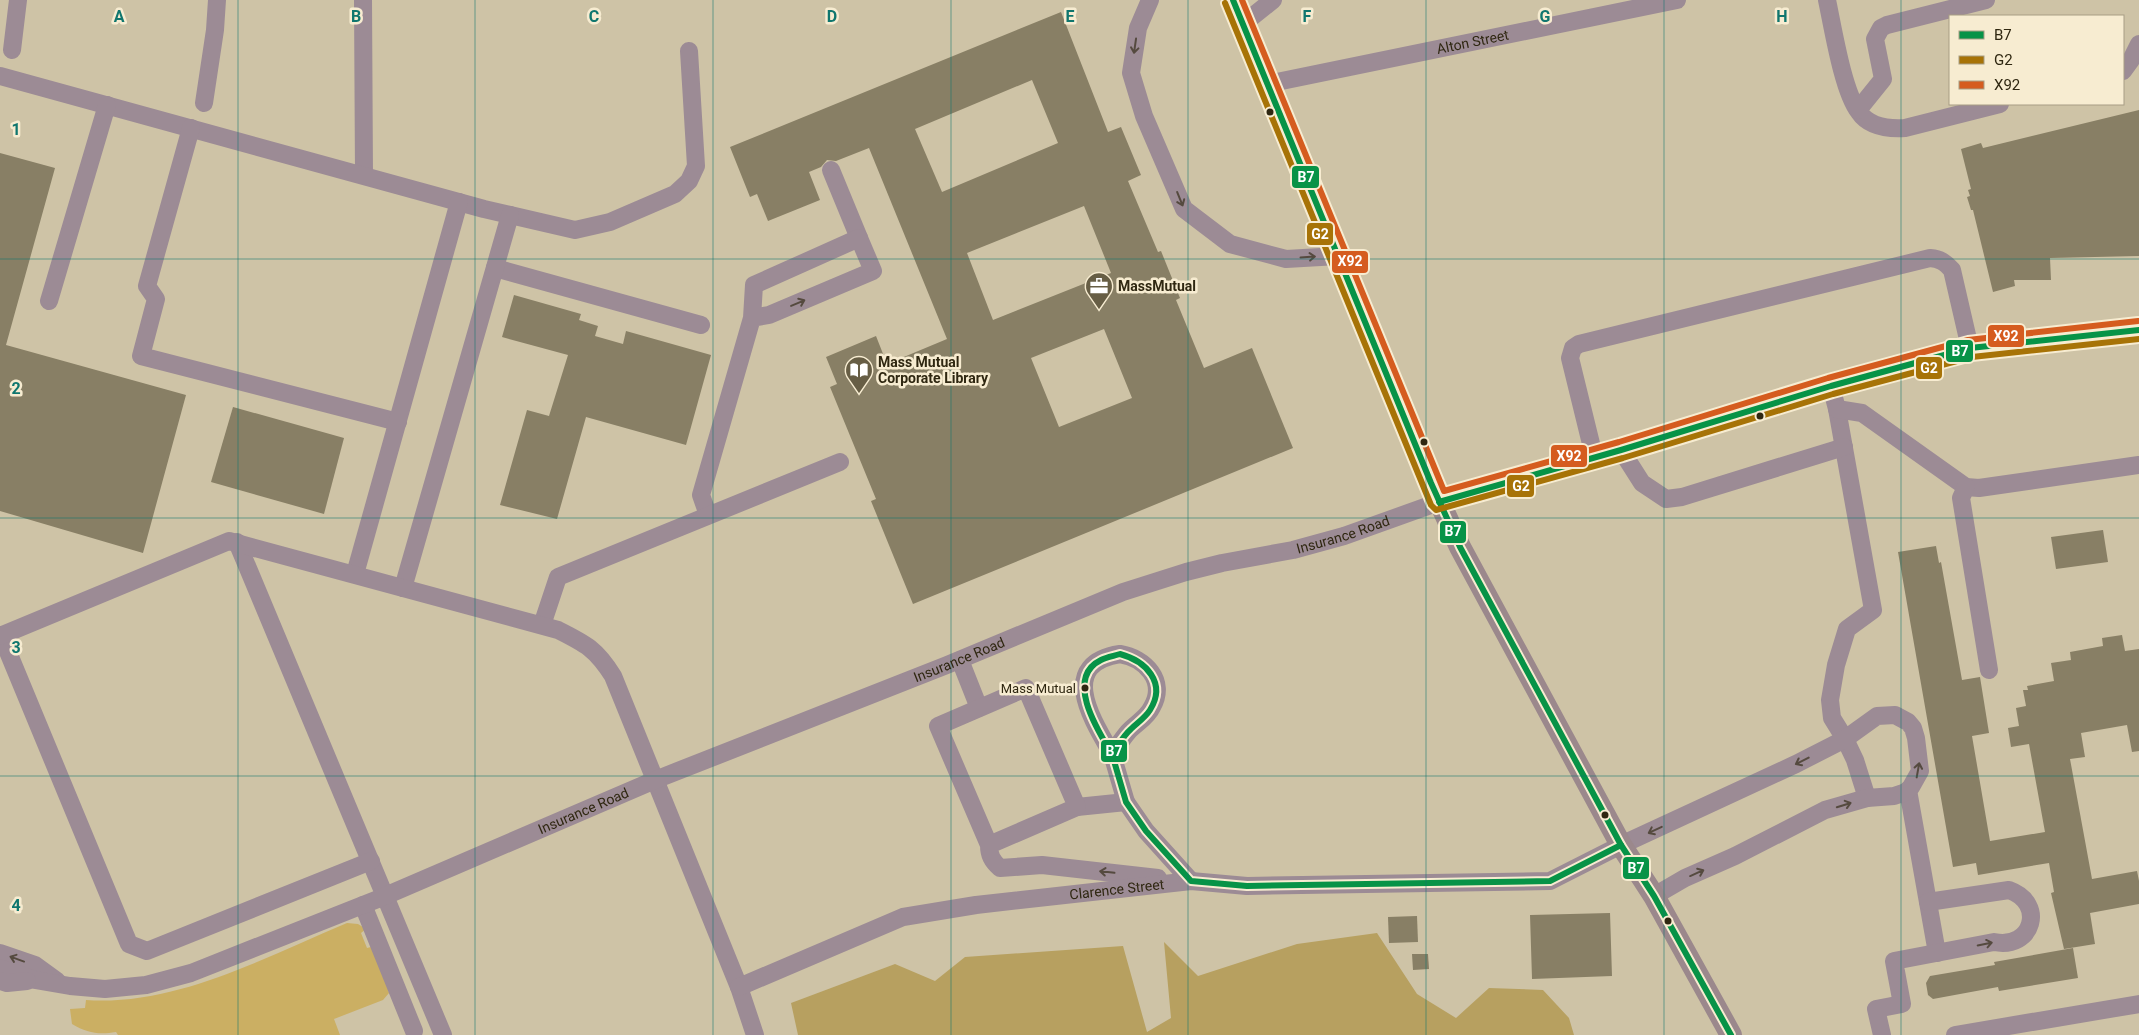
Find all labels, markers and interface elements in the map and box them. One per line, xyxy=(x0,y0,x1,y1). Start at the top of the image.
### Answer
text: A xyxy=(114,7,125,26)
text: B xyxy=(351,7,361,26)
text: C xyxy=(589,7,599,26)
text: D xyxy=(827,7,837,26)
text: E xyxy=(1066,7,1075,26)
text: F xyxy=(1303,7,1312,26)
text: G xyxy=(1540,7,1551,26)
text: H xyxy=(1776,7,1788,26)
legend xyxy=(1949,15,2124,105)
text: B7 xyxy=(1994,26,2012,44)
street label: Alton Street xyxy=(1435,27,1511,57)
one-way arrow xyxy=(1130,38,1140,54)
text: G2 xyxy=(1994,51,2013,69)
text: X92 xyxy=(1994,76,2020,94)
unlabelled marker xyxy=(1265,107,1275,117)
text: 1 xyxy=(11,120,21,139)
line badge: B7 xyxy=(1291,165,1320,189)
text: B7 xyxy=(1298,169,1314,185)
one-way arrow xyxy=(1176,191,1185,206)
line badge: G2 xyxy=(1306,222,1334,246)
text: G2 xyxy=(1311,226,1329,242)
line badge: X92 xyxy=(1331,250,1369,274)
one-way arrow xyxy=(1300,253,1316,262)
text: X92 xyxy=(1338,253,1362,269)
office icon: MassMutual xyxy=(1084,271,1114,310)
place label: MassMutual xyxy=(1118,278,1196,294)
one-way arrow xyxy=(790,297,805,307)
line badge: X92 xyxy=(1987,324,2025,348)
text: X92 xyxy=(1994,328,2018,344)
line badge: B7 xyxy=(1945,339,1974,363)
text: B7 xyxy=(1952,343,1968,359)
place label: Mass Mutual Corporate Library xyxy=(878,354,989,386)
library icon: Mass Mutual Corporate Library xyxy=(844,355,874,394)
line badge: G2 xyxy=(1915,356,1943,380)
text: G2 xyxy=(1920,360,1938,376)
text: 2 xyxy=(11,379,21,398)
unlabelled marker xyxy=(1755,411,1765,421)
unlabelled marker xyxy=(1419,437,1429,447)
line badge: X92 xyxy=(1550,444,1588,468)
text: X92 xyxy=(1557,448,1581,464)
line badge: G2 xyxy=(1506,474,1535,498)
text: G2 xyxy=(1512,478,1530,494)
street label: Insurance Road xyxy=(1295,512,1392,557)
line badge: B7 xyxy=(1439,520,1467,544)
text: B7 xyxy=(1445,523,1461,539)
street label: Insurance Road xyxy=(911,634,1007,685)
text: 3 xyxy=(11,638,21,657)
place label: Mass Mutual xyxy=(1001,681,1076,696)
marker: Mass Mutual xyxy=(1080,683,1090,693)
line badge: B7 xyxy=(1100,739,1128,763)
text: B7 xyxy=(1106,743,1122,759)
one-way arrow xyxy=(1794,756,1809,766)
one-way arrow xyxy=(1913,762,1923,778)
street label: Insurance Road xyxy=(536,784,631,837)
one-way arrow xyxy=(1836,799,1852,809)
unlabelled marker xyxy=(1600,810,1610,820)
one-way arrow xyxy=(1647,826,1662,836)
line badge: B7 xyxy=(1622,856,1650,880)
text: B7 xyxy=(1628,860,1644,876)
one-way arrow xyxy=(1100,867,1116,877)
one-way arrow xyxy=(1689,868,1704,878)
street label: Clarence Street xyxy=(1069,876,1165,903)
text: 4 xyxy=(11,896,21,915)
unlabelled marker xyxy=(1663,916,1673,926)
one-way arrow xyxy=(1976,939,1992,948)
one-way arrow xyxy=(10,954,26,963)

